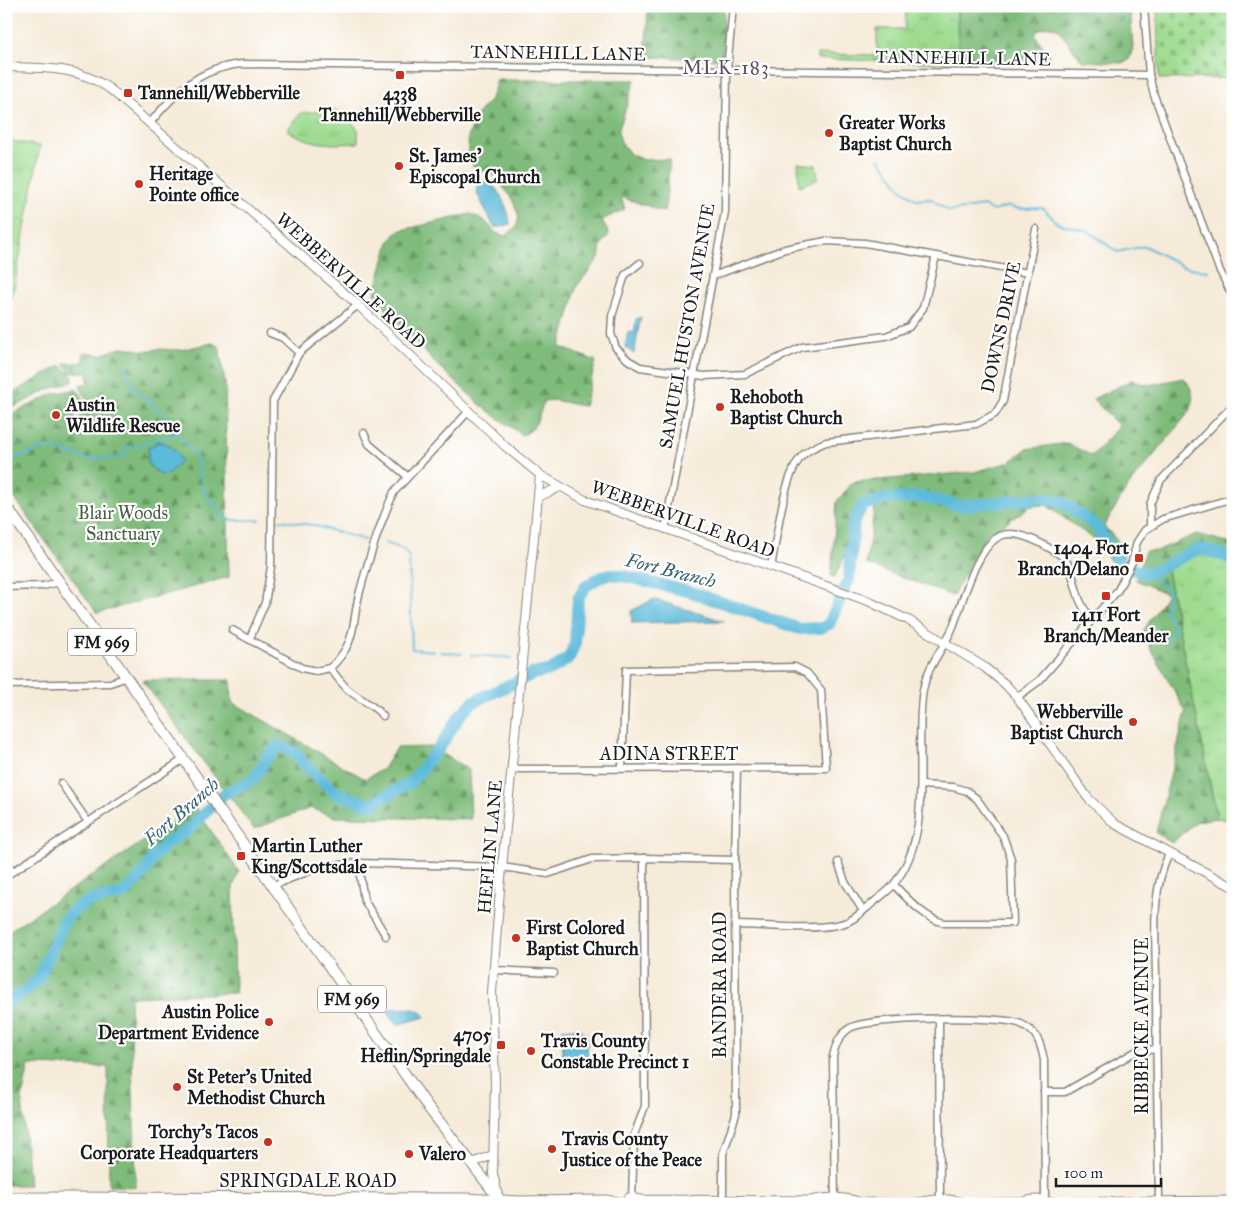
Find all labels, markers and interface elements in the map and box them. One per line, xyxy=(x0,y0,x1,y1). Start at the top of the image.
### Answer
street label: TANNEHILL LANE xyxy=(470,40,646,66)
street label: TANNEHILL LANE xyxy=(875,45,1051,71)
district label: MLK-183 xyxy=(682,56,770,79)
marker: 4338 Tannehill/Webberville xyxy=(394,69,406,81)
place label: Tannehill/Webberville xyxy=(137,82,300,104)
place label: 4338 Tannehill/Webberville xyxy=(318,83,481,126)
marker: Tannehill/Webberville xyxy=(122,87,134,99)
place label: Greater Works Baptist Church xyxy=(839,112,953,156)
marker: Greater Works Baptist Church xyxy=(823,127,835,139)
place label: St. James' Episcopal Church xyxy=(409,145,542,189)
marker: St. James' Episcopal Church xyxy=(393,160,405,172)
place label: Heritage Pointe office xyxy=(149,163,239,206)
marker: Heritage Pointe office xyxy=(133,178,145,190)
street label: SAMUEL HUSTON AVENUE xyxy=(655,201,719,450)
street label: WEBBERVILLE ROAD xyxy=(272,208,430,354)
street label: DOWNS DRIVE xyxy=(976,259,1026,395)
place label: Rehoboth Baptist Church xyxy=(730,386,844,430)
place label: Austin Wildlife Rescue xyxy=(65,394,181,437)
marker: Rehoboth Baptist Church xyxy=(714,401,726,413)
marker: Austin Wildlife Rescue xyxy=(50,409,62,421)
street label: WEBBERVILLE ROAD xyxy=(588,476,778,562)
park label: Blair Woods Sanctuary xyxy=(78,502,168,545)
place label: 1404 Fort Branch/Delano xyxy=(1018,537,1130,580)
water label: Fort Branch xyxy=(622,548,718,593)
marker: 1404 Fort Branch/Delano xyxy=(1133,552,1145,564)
marker: 1411 Fort Branch/Meander xyxy=(1100,590,1112,602)
place label: 1411 Fort Branch/Meander xyxy=(1044,604,1170,647)
road number: FM 969 xyxy=(68,628,136,656)
place label: Webberville Baptist Church xyxy=(1010,701,1124,745)
marker: Webberville Baptist Church xyxy=(1127,716,1139,728)
street label: ADINA STREET xyxy=(599,743,738,765)
water label: Fort Branch xyxy=(138,772,224,851)
street label: HEFLIN LANE xyxy=(473,779,507,915)
place label: Martin Luther King/Scottsdale xyxy=(251,835,368,879)
marker: Martin Luther King/Scottsdale xyxy=(235,850,247,862)
street label: BANDERA ROAD xyxy=(709,912,731,1058)
place label: First Colored Baptist Church xyxy=(526,917,640,961)
marker: First Colored Baptist Church xyxy=(510,932,522,944)
street label: RIBBECKE AVENUE xyxy=(1131,937,1153,1115)
road number: FM 969 xyxy=(318,986,386,1012)
place label: Austin Police Department Evidence xyxy=(98,1001,260,1045)
marker: Austin Police Department Evidence xyxy=(263,1016,275,1028)
place label: 4705 Heflin/Springdale xyxy=(360,1024,492,1068)
place label: Travis County Constable Precinct 1 xyxy=(540,1030,689,1073)
marker: 4705 Heflin/Springdale xyxy=(495,1039,507,1051)
marker: Travis County Constable Precinct 1 xyxy=(525,1045,537,1057)
place label: St Peter's United Methodist Church xyxy=(187,1066,326,1109)
marker: St Peter's United Methodist Church xyxy=(171,1081,183,1093)
place label: Torchy's Tacos Corporate Headquarters xyxy=(80,1121,258,1165)
place label: Travis County Justice of the Peace xyxy=(560,1128,703,1172)
marker: Torchy's Tacos Corporate Headquarters xyxy=(262,1136,274,1148)
place label: Valero xyxy=(418,1143,466,1165)
marker: Travis County Justice of the Peace xyxy=(546,1143,558,1155)
marker: Valero xyxy=(403,1148,415,1160)
scale bar xyxy=(1056,1155,1162,1187)
text: 100 m xyxy=(1064,1164,1104,1182)
street label: SPRINGDALE ROAD xyxy=(219,1170,397,1192)

